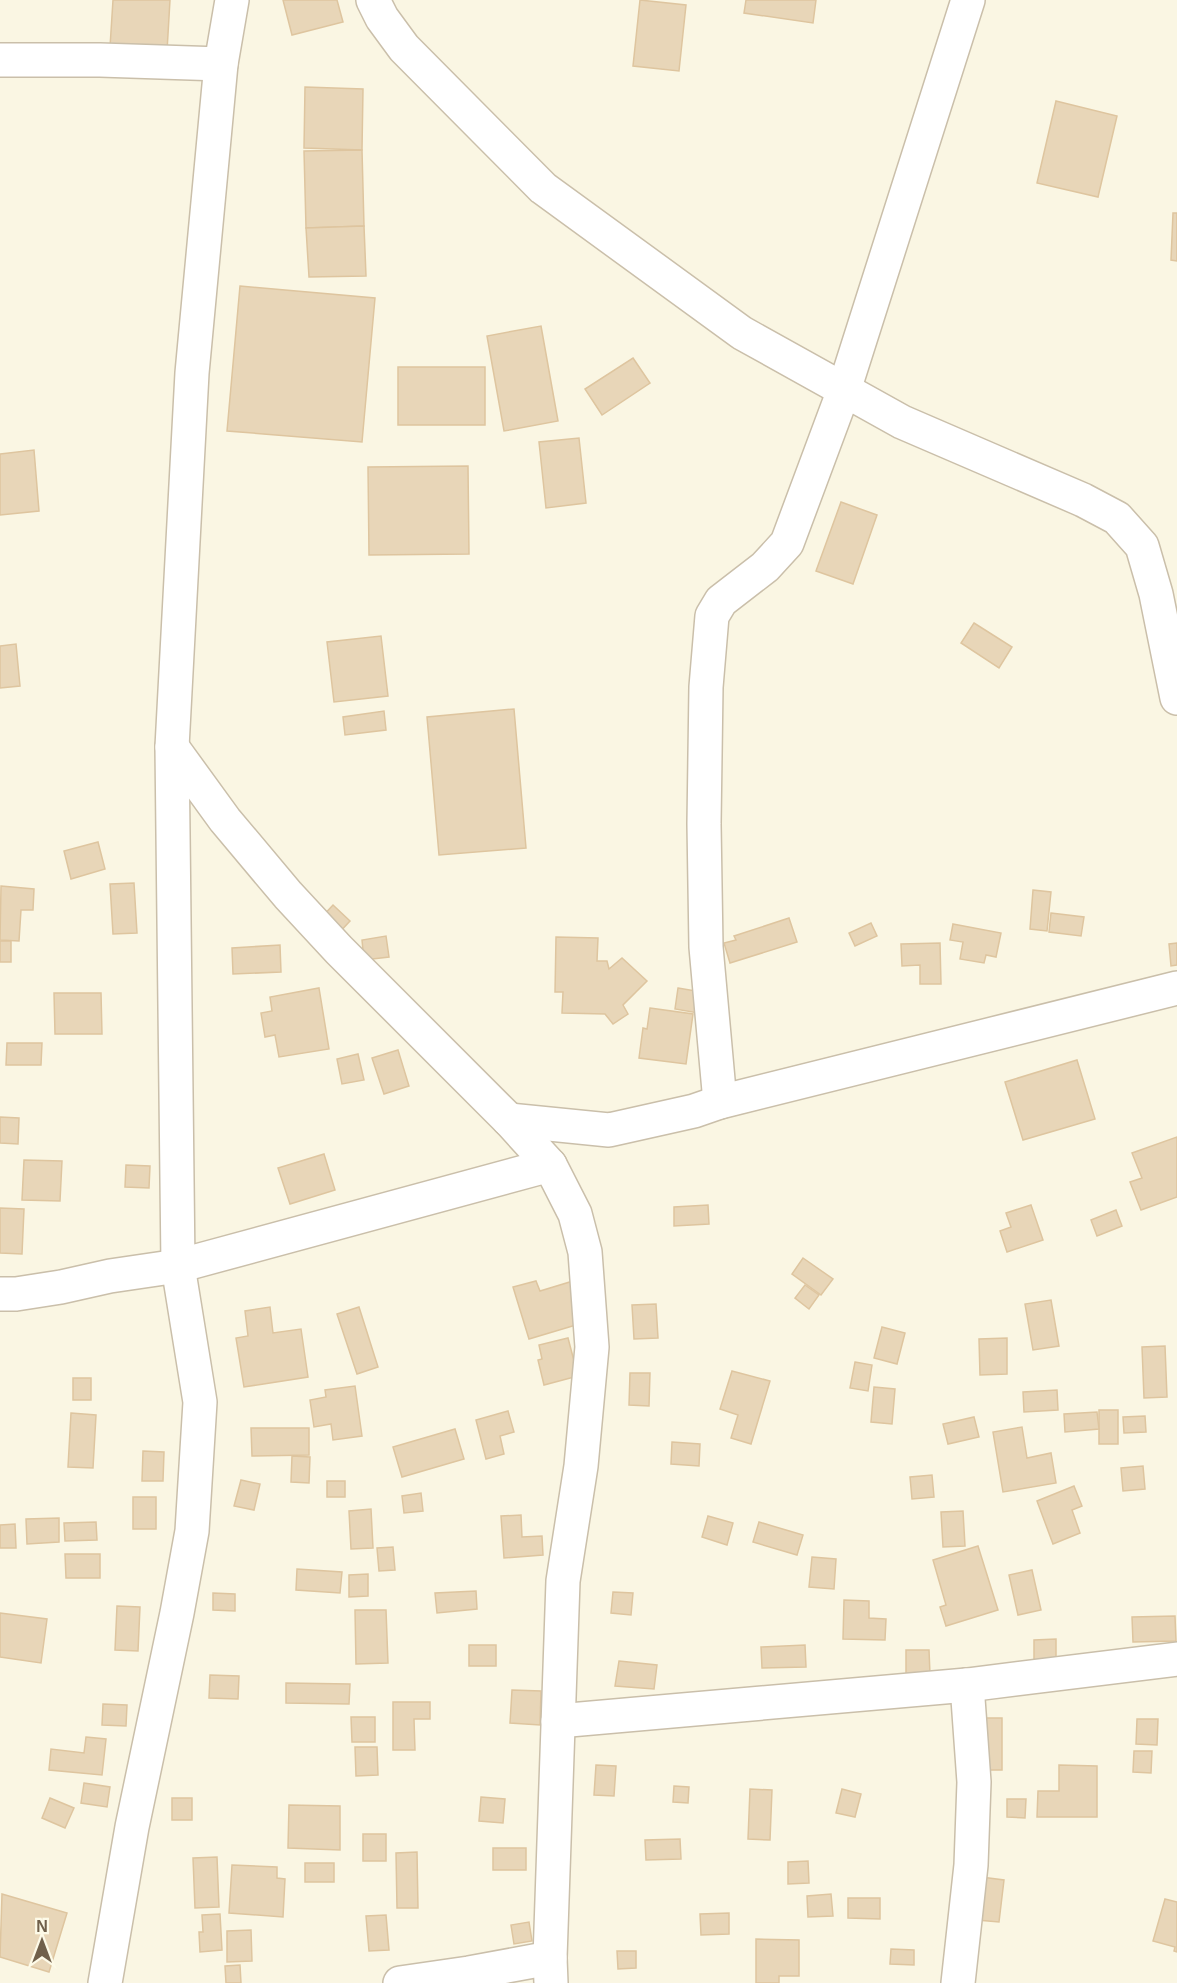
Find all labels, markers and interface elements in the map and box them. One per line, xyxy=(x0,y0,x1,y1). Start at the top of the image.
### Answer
north arrow xyxy=(12,1911,72,1971)
text: N xyxy=(36,1918,48,1935)

